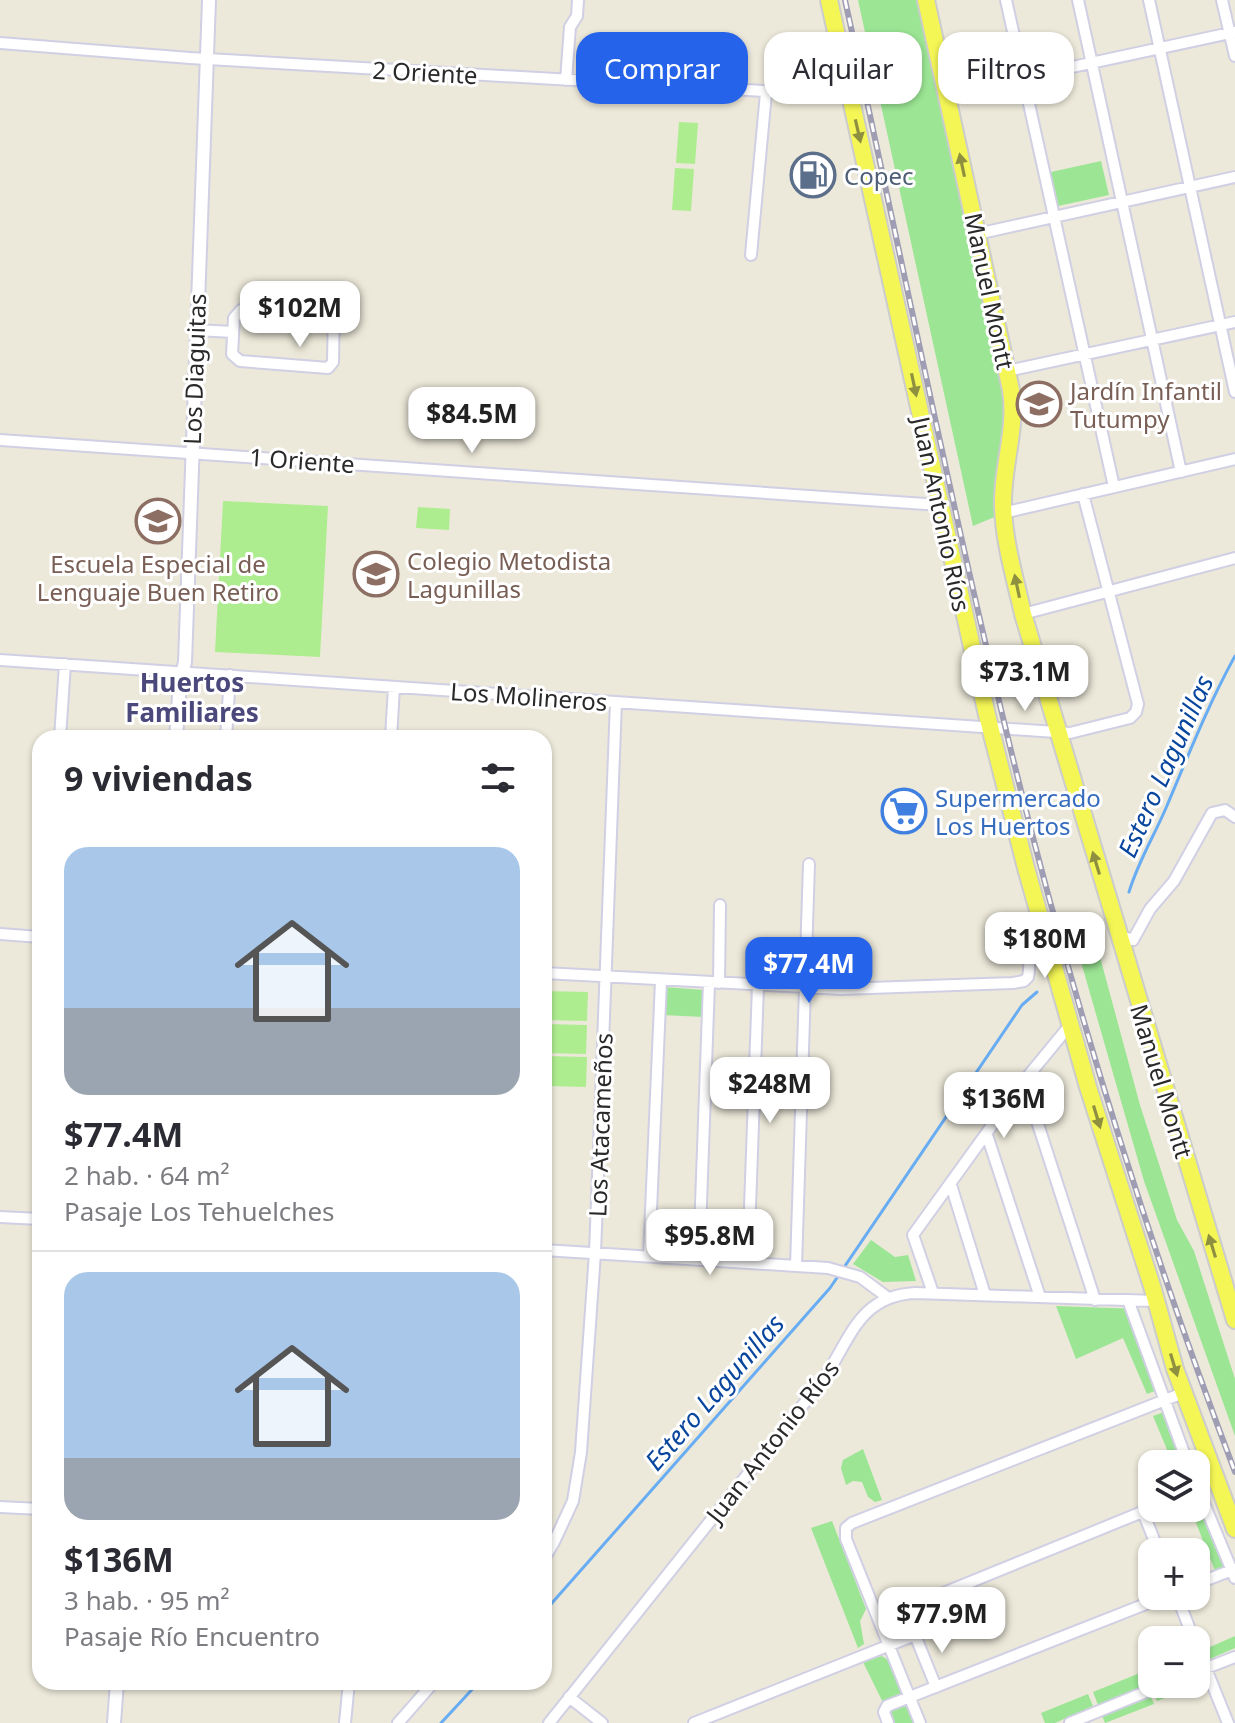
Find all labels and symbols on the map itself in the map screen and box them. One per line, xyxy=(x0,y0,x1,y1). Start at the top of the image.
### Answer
street label: 2 Oriente xyxy=(372,53,478,91)
one-way arrow xyxy=(852,118,865,143)
fuel station icon: Copec xyxy=(789,151,837,199)
one-way arrow xyxy=(955,153,968,178)
place label: Copec xyxy=(844,159,914,192)
street label: Manuel Montt xyxy=(957,210,1023,373)
pin: $102M xyxy=(244,281,356,349)
street label: Los Diaguitas xyxy=(175,293,213,445)
one-way arrow xyxy=(908,372,921,397)
place label: Jardín Infantil Tutumpy xyxy=(1068,374,1222,435)
school or university icon: Jardín Infantil Tutumpy xyxy=(1015,380,1063,428)
pin: $84.5M xyxy=(407,387,537,455)
street label: Juan Antonio Ríos xyxy=(905,412,979,614)
street label: 1 Oriente xyxy=(248,440,356,480)
school or university icon: Escuela Especial de Lenguaje Buen Retiro xyxy=(134,497,182,545)
place label: Colegio Metodista Lagunillas xyxy=(407,544,611,605)
place label: Escuela Especial de Lenguaje Buen Retiro xyxy=(37,547,279,608)
school or university icon: Colegio Metodista Lagunillas xyxy=(352,550,400,598)
one-way arrow xyxy=(1010,573,1023,598)
pin: $73.1M xyxy=(960,645,1090,713)
district label: Huertos Familiares xyxy=(125,664,259,730)
water label: Estero Lagunillas xyxy=(1109,669,1221,863)
street label: Los Molineros xyxy=(449,674,609,718)
place label: Supermercado Los Huertos xyxy=(935,781,1101,842)
supermarket icon: Supermercado Los Huertos xyxy=(880,787,928,835)
one-way arrow xyxy=(1089,850,1102,874)
pin: $180M xyxy=(989,912,1101,980)
pin: $77.4M xyxy=(744,937,874,1005)
street label: Manuel Montt xyxy=(1123,1000,1201,1162)
street label: Los Atacameños xyxy=(580,1032,620,1218)
pin: $248M xyxy=(714,1057,826,1125)
pin: $136M xyxy=(948,1072,1060,1140)
one-way arrow xyxy=(1091,1105,1104,1129)
pin: $95.8M xyxy=(645,1209,775,1277)
one-way arrow xyxy=(1205,1233,1218,1257)
water label: Estero Lagunillas xyxy=(636,1306,792,1478)
street label: Juan Antonio Ríos xyxy=(697,1353,846,1531)
one-way arrow xyxy=(1168,1353,1181,1377)
pin: $77.9M xyxy=(877,1587,1007,1655)

